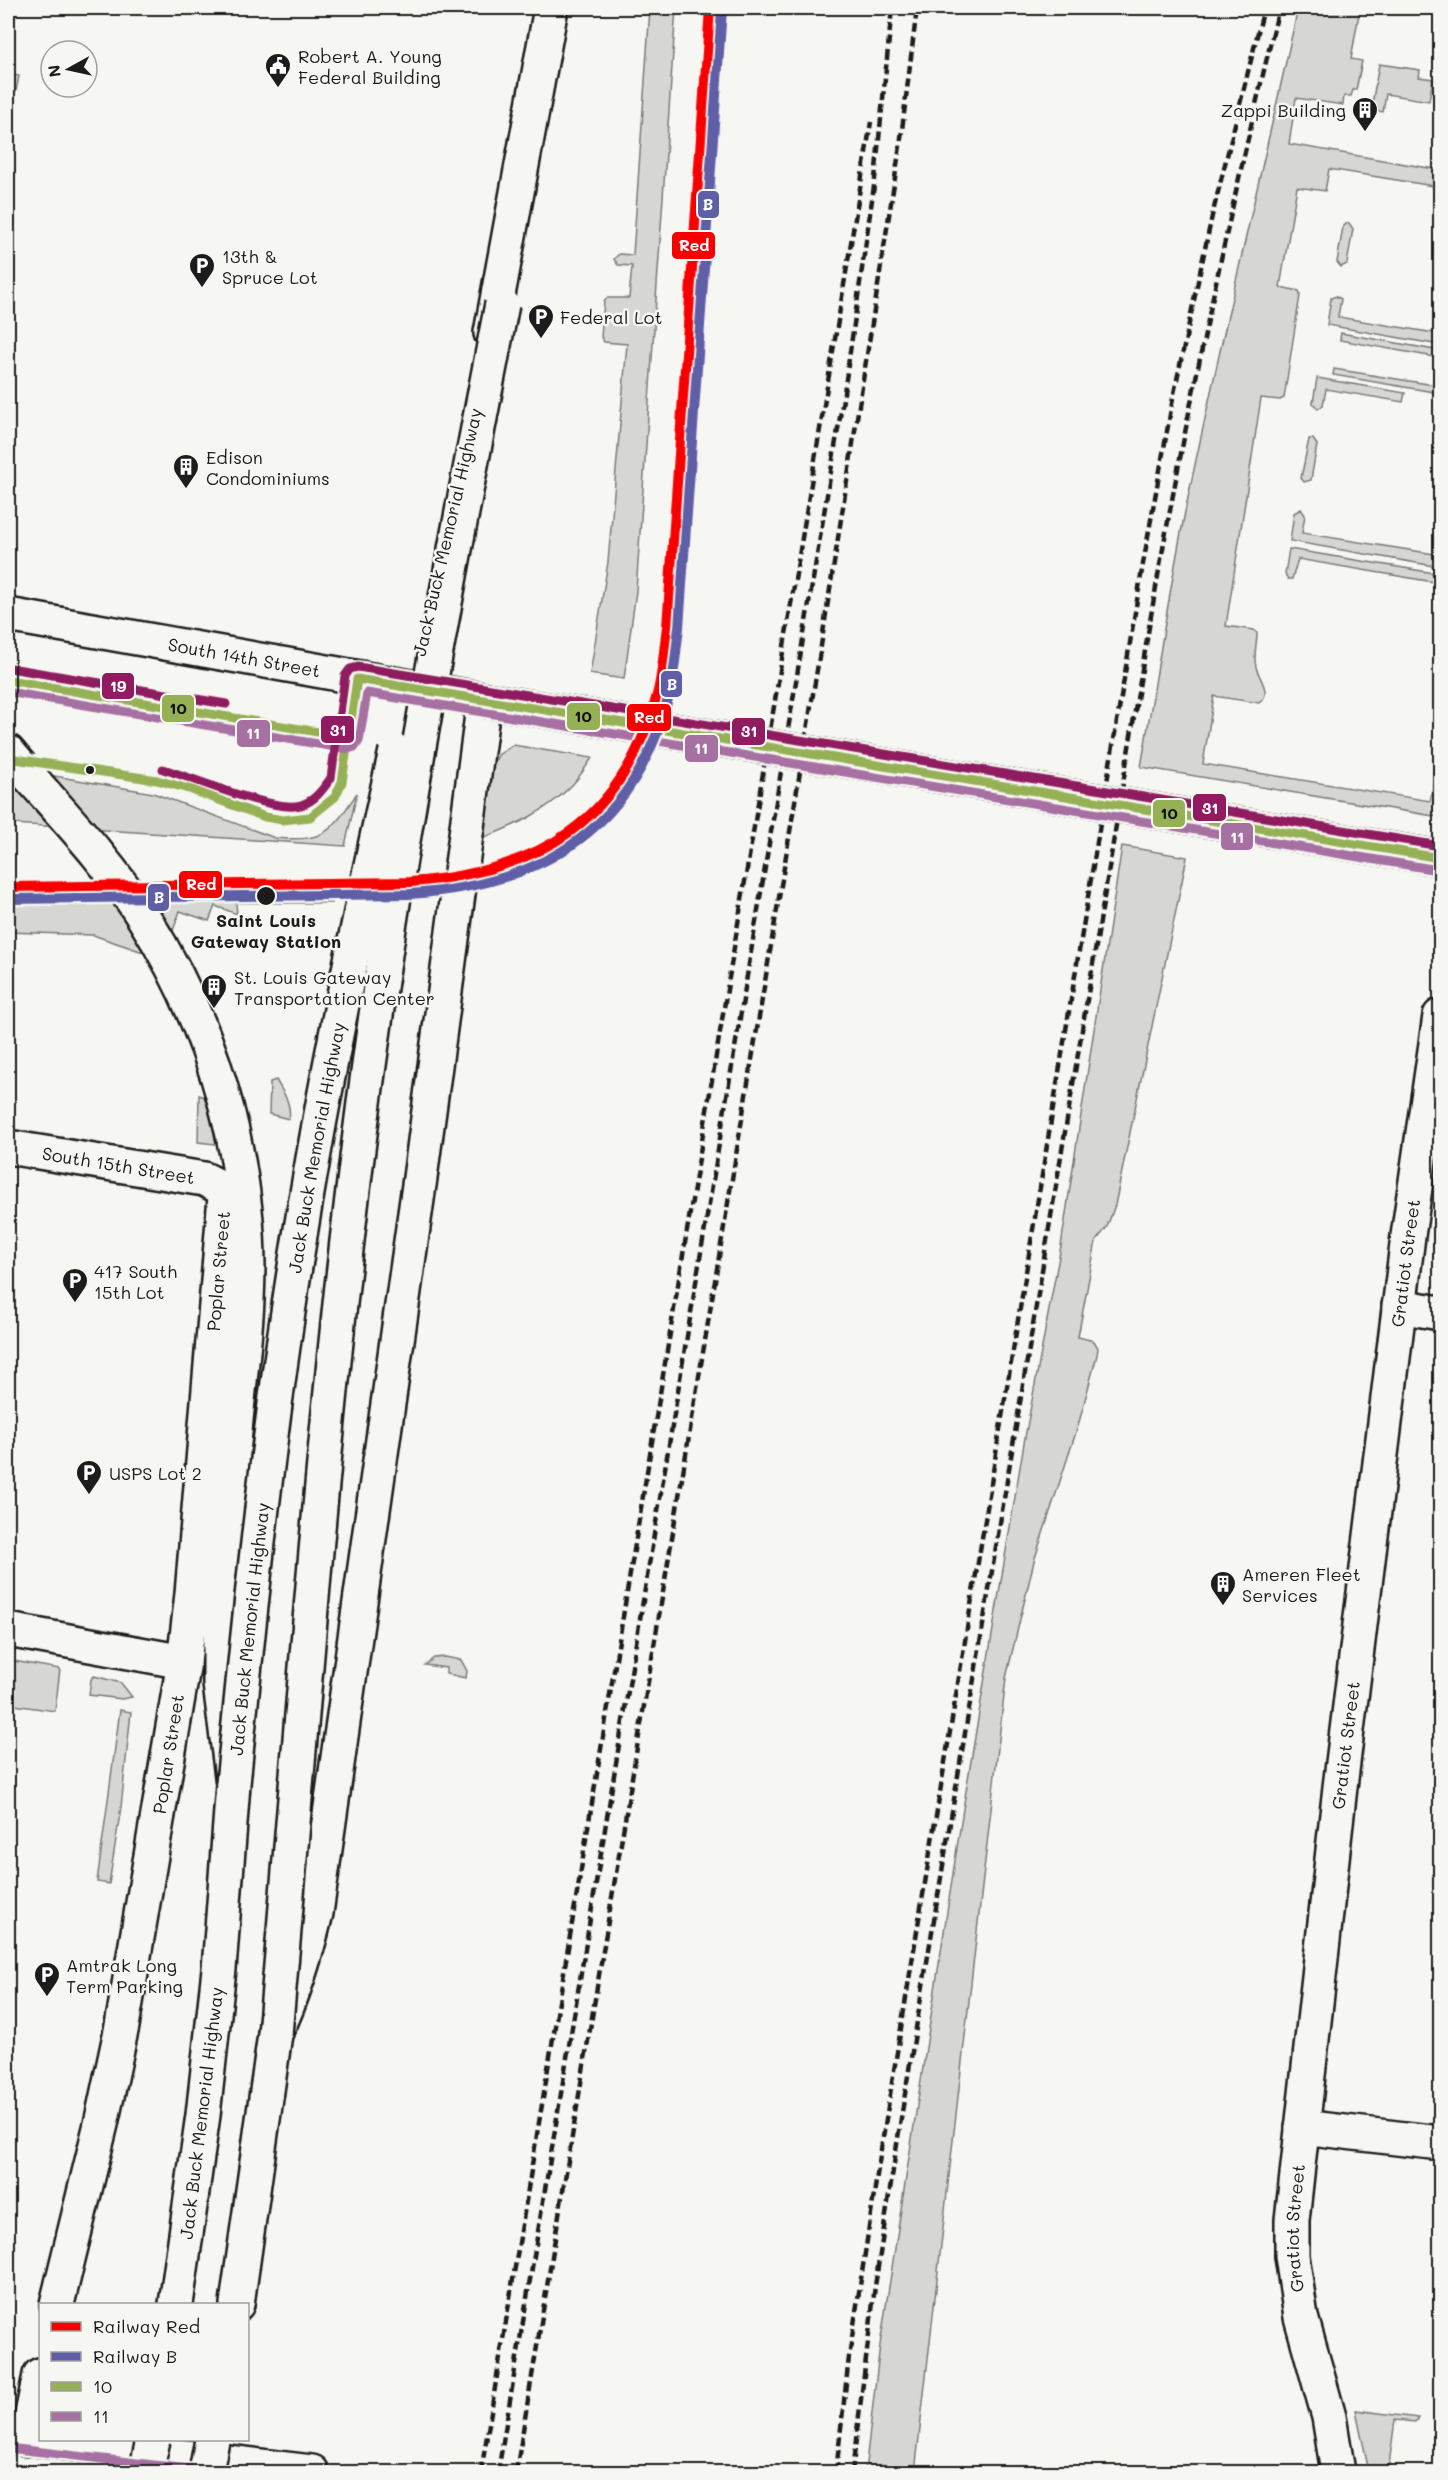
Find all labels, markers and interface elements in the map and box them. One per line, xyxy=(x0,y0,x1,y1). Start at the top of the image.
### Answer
north arrow xyxy=(39,39,99,99)
place label: Robert A. Young Federal Building xyxy=(298,44,442,89)
public building icon: Robert A. Young Federal Building xyxy=(263,51,293,89)
text: N xyxy=(42,64,65,79)
building icon: Zappi Building xyxy=(1350,95,1380,133)
place label: Zappi Building xyxy=(1221,98,1346,122)
line badge: B xyxy=(697,190,720,219)
text: B xyxy=(703,193,713,214)
line badge: Red xyxy=(671,231,716,260)
text: Red xyxy=(679,234,709,255)
place label: 13th & Spruce Lot xyxy=(222,244,318,289)
parking icon: 13th & Spruce Lot xyxy=(187,251,217,289)
parking icon: Federal Lot xyxy=(526,302,556,340)
place label: Federal Lot xyxy=(560,305,662,329)
street label: Jack Buck Memorial Highway xyxy=(407,406,487,658)
place label: Edison Condominiums xyxy=(206,445,330,490)
building icon: Edison Condominiums xyxy=(171,452,201,490)
street label: South 14th Street xyxy=(166,632,322,683)
line badge: B xyxy=(660,670,683,698)
line badge: 19 xyxy=(101,672,135,700)
text: B xyxy=(667,673,677,694)
text: 19 xyxy=(110,675,127,696)
line badge: 10 xyxy=(161,694,195,723)
text: 10 xyxy=(169,697,187,718)
line badge: 10 xyxy=(566,702,601,731)
line badge: Red xyxy=(626,703,672,732)
text: 10 xyxy=(574,705,592,726)
text: Red xyxy=(634,706,664,727)
line badge: 31 xyxy=(320,715,355,744)
line badge: 31 xyxy=(731,717,766,746)
line badge: 11 xyxy=(236,719,271,748)
text: 31 xyxy=(330,719,346,740)
text: 31 xyxy=(741,720,757,741)
text: 11 xyxy=(246,722,260,743)
line badge: 11 xyxy=(684,734,719,763)
text: 11 xyxy=(694,737,708,758)
unlabelled marker xyxy=(84,764,96,776)
line badge: 31 xyxy=(1192,793,1227,822)
text: 31 xyxy=(1202,797,1218,818)
line badge: 10 xyxy=(1152,799,1186,828)
text: 10 xyxy=(1160,802,1178,823)
line badge: 11 xyxy=(1220,822,1254,851)
text: 11 xyxy=(1230,826,1244,847)
line badge: Red xyxy=(178,870,223,899)
text: Red xyxy=(186,873,216,894)
line badge: B xyxy=(147,883,170,912)
marker: Saint Louis Gateway Station xyxy=(255,885,277,907)
text: B xyxy=(154,886,164,907)
place label: Saint Louis Gateway Station xyxy=(191,908,341,953)
place label: St. Louis Gateway Transportation Center xyxy=(234,965,435,1010)
building icon: St. Louis Gateway Transportation Center xyxy=(199,972,229,1010)
street label: Jack Buck Memorial Highway xyxy=(282,1020,350,1275)
street label: South 15th Street xyxy=(40,1141,197,1189)
street label: Gratiot Street xyxy=(1385,1197,1425,1328)
street label: Poplar Street xyxy=(201,1210,235,1332)
place label: 417 South 15th Lot xyxy=(94,1259,177,1304)
parking icon: 417 South 15th Lot xyxy=(60,1266,90,1304)
parking icon: USPS Lot 2 xyxy=(74,1458,104,1496)
place label: USPS Lot 2 xyxy=(109,1461,202,1485)
street label: Jack Buck Memorial Highway xyxy=(224,1501,275,1756)
place label: Ameren Fleet Services xyxy=(1242,1562,1361,1607)
building icon: Ameren Fleet Services xyxy=(1208,1569,1238,1607)
street label: Gratiot Street xyxy=(1326,1680,1365,1810)
street label: Poplar Street xyxy=(147,1693,189,1815)
place label: Amtrak Long Term Parking xyxy=(66,1953,183,1998)
parking icon: Amtrak Long Term Parking xyxy=(32,1960,62,1998)
street label: Jack Buck Memorial Highway xyxy=(174,1985,228,2241)
street label: Gratiot Street xyxy=(1280,2163,1310,2294)
legend xyxy=(39,2303,249,2441)
text: Railway Red xyxy=(93,2314,200,2338)
text: Railway B xyxy=(93,2344,177,2368)
text: 10 xyxy=(93,2374,112,2398)
text: 11 xyxy=(93,2404,109,2428)

